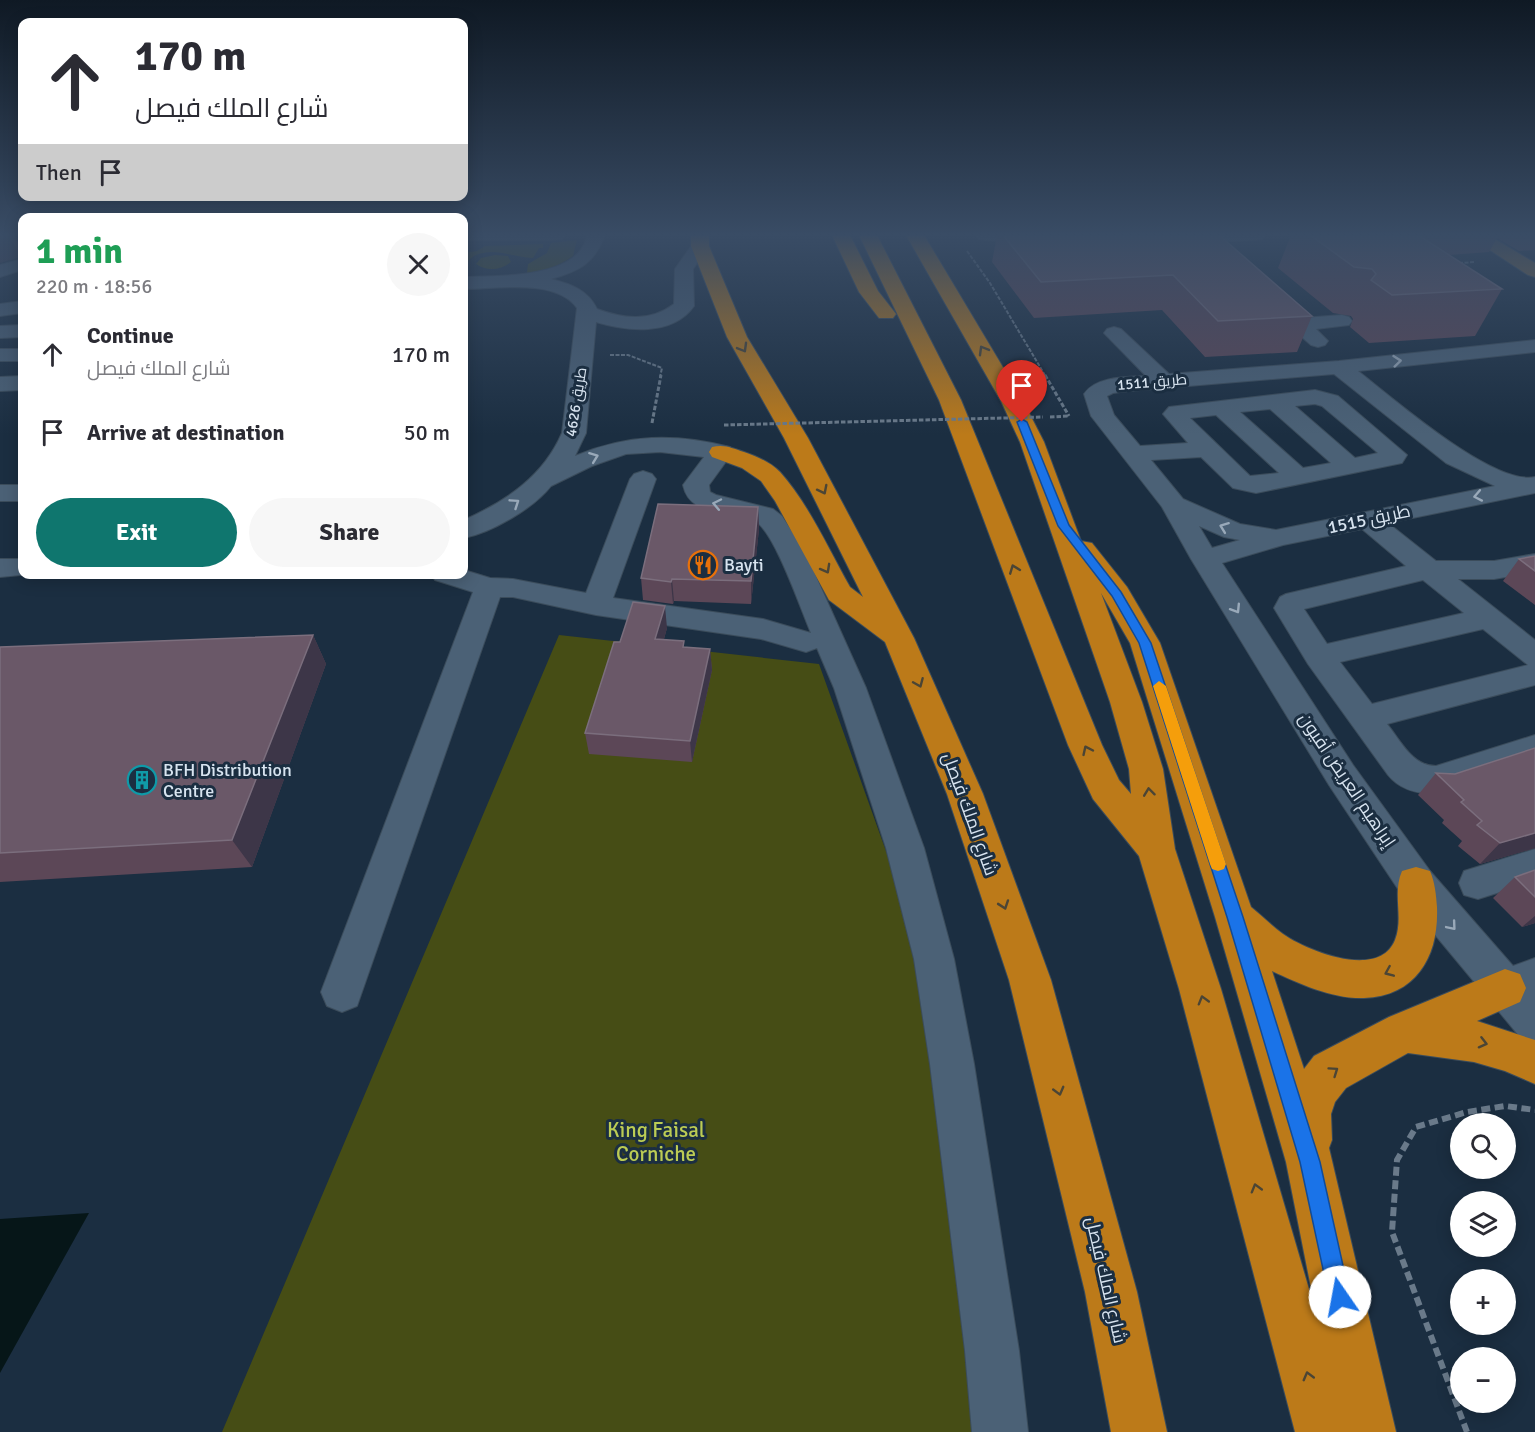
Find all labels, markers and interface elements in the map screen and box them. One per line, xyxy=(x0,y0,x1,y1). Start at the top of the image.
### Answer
text: 170 m xyxy=(135,31,246,82)
icon: ahead xyxy=(36,42,114,120)
text: شارع الملك فيصل xyxy=(135,92,329,125)
icon: arrive xyxy=(94,156,127,189)
text: Then xyxy=(36,159,82,186)
text: 1 min xyxy=(36,229,123,274)
button: close xyxy=(387,233,450,296)
text: 220 m · 18:56 xyxy=(36,274,152,299)
text: Continue xyxy=(87,322,174,349)
icon: ahead xyxy=(36,338,69,371)
text: 170 m xyxy=(392,341,450,368)
one-way arrow xyxy=(736,341,748,352)
one-way arrow xyxy=(978,346,990,356)
one-way arrow xyxy=(1393,355,1402,367)
text: شارع الملك فيصل xyxy=(87,356,230,381)
pin xyxy=(996,360,1047,422)
street label: طريق 4626 xyxy=(562,366,591,438)
icon: arrive xyxy=(1005,369,1038,402)
street label: طريق 1511 xyxy=(1116,370,1188,395)
icon: arrive xyxy=(36,416,69,449)
text: Arrive at destination xyxy=(87,419,284,446)
text: 50 m xyxy=(404,419,450,446)
one-way arrow xyxy=(588,452,599,464)
one-way arrow xyxy=(816,483,827,494)
one-way arrow xyxy=(1473,489,1483,502)
button: Exit xyxy=(36,498,237,567)
button: Share xyxy=(249,498,450,567)
one-way arrow xyxy=(713,498,723,511)
one-way arrow xyxy=(508,499,519,510)
street label: طريق 1515 xyxy=(1326,500,1413,539)
one-way arrow xyxy=(1220,522,1231,534)
restaurant icon: Bayti xyxy=(687,549,719,581)
place label: Bayti xyxy=(724,554,764,576)
one-way arrow xyxy=(818,562,830,573)
one-way arrow xyxy=(1009,564,1022,574)
one-way arrow xyxy=(1229,602,1240,613)
one-way arrow xyxy=(911,677,923,688)
street label: إبراهيم العريض أفيون xyxy=(1293,708,1400,852)
one-way arrow xyxy=(1082,745,1094,756)
street label: شارع الملك فيصل xyxy=(937,750,1002,879)
place label: BFH Distribution Centre xyxy=(163,759,292,802)
building icon: BFH Distribution Centre xyxy=(126,764,158,796)
one-way arrow xyxy=(1143,787,1156,796)
one-way arrow xyxy=(996,899,1009,909)
one-way arrow xyxy=(1445,919,1456,930)
one-way arrow xyxy=(1384,965,1395,977)
one-way arrow xyxy=(1198,995,1210,1006)
one-way arrow xyxy=(1477,1036,1488,1048)
one-way arrow xyxy=(1328,1067,1339,1078)
one-way arrow xyxy=(1052,1086,1064,1096)
map controls xyxy=(1450,1113,1516,1413)
button: search xyxy=(1450,1113,1516,1179)
park label: King Faisal Corniche xyxy=(607,1117,705,1167)
one-way arrow xyxy=(1250,1183,1263,1193)
button: layers xyxy=(1450,1191,1516,1257)
street label: شارع الملك فيصل xyxy=(1080,1215,1131,1346)
position arrow xyxy=(1308,1265,1372,1329)
button: + xyxy=(1450,1269,1516,1335)
button: − xyxy=(1450,1347,1516,1413)
one-way arrow xyxy=(1302,1371,1315,1381)

